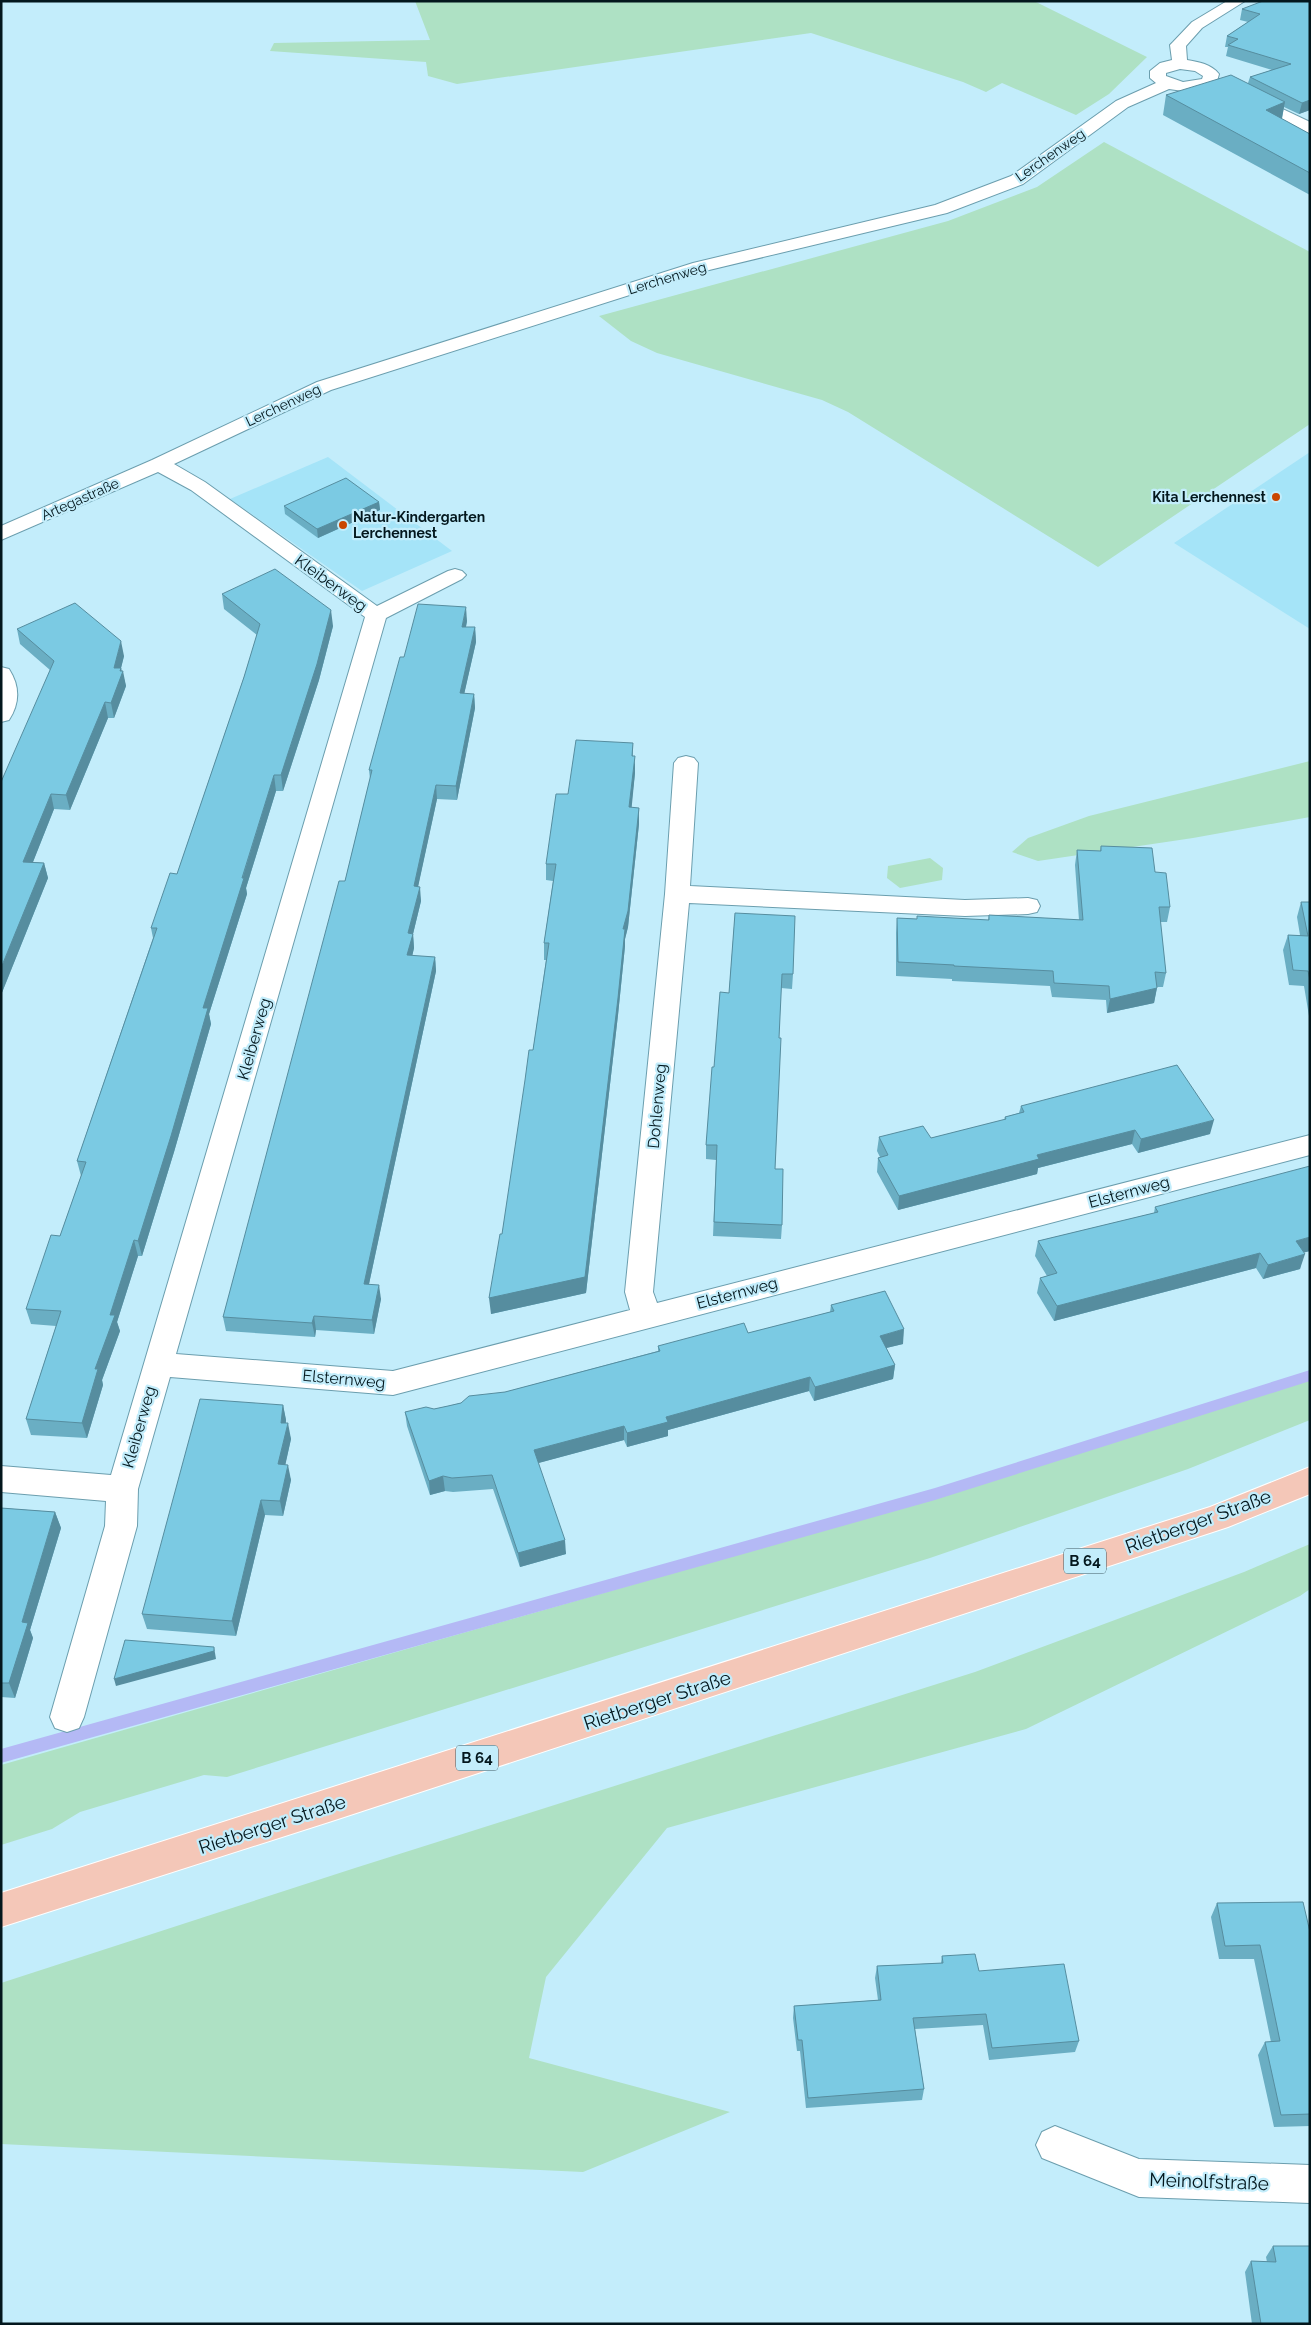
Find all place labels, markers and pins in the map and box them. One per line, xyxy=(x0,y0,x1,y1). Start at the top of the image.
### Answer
place label: Kita Lerchennest xyxy=(1152,489,1267,505)
marker: Kita Lerchennest xyxy=(1270,491,1282,503)
place label: Natur-Kindergarten Lerchennest xyxy=(353,509,485,541)
marker: Natur-Kindergarten Lerchennest xyxy=(337,519,349,531)

